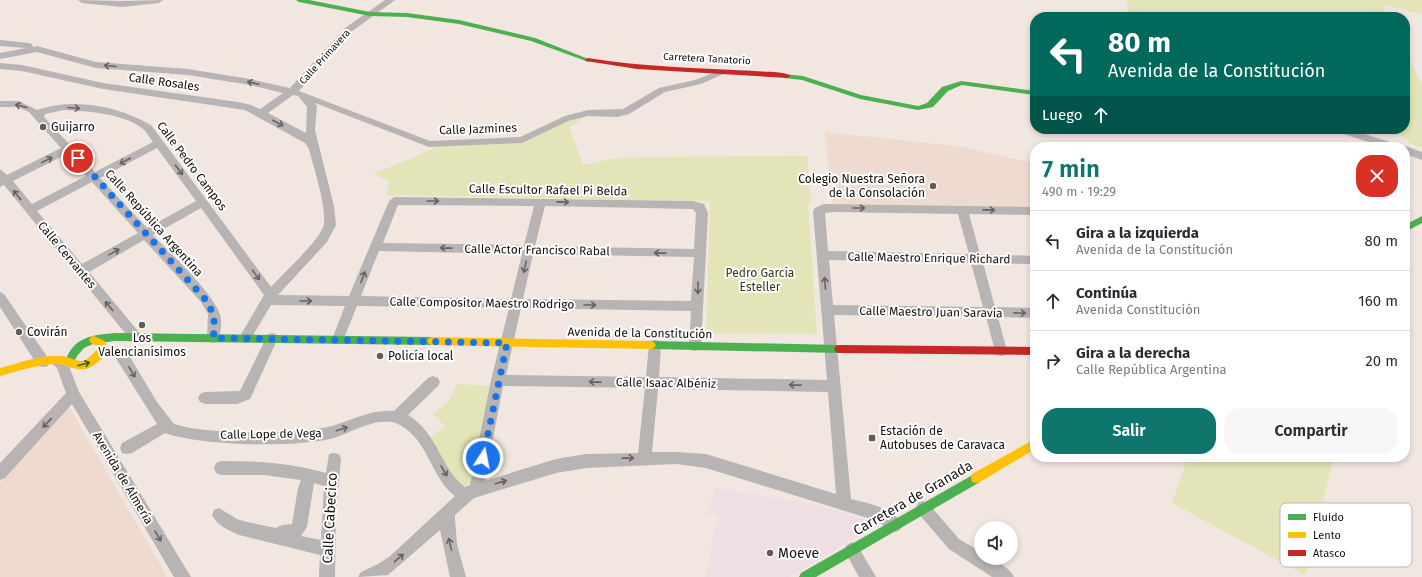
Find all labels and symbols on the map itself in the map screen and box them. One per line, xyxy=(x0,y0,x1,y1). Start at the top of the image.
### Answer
street label: Calle Primavera xyxy=(297,27,353,87)
street label: Carretera Tanatorio xyxy=(663,51,751,67)
one-way arrow xyxy=(104,63,117,70)
street label: Calle Rosales xyxy=(128,70,201,94)
one-way arrow xyxy=(247,79,260,86)
one-way arrow xyxy=(15,102,28,109)
one-way arrow xyxy=(67,105,80,112)
street label: Calle Pedro Campos xyxy=(154,119,230,214)
place label: Guijarro xyxy=(51,120,95,134)
one-way arrow xyxy=(272,120,284,127)
street label: Calle Jazmines xyxy=(439,121,518,137)
marker: Guijarro xyxy=(38,122,48,132)
pin xyxy=(61,141,95,175)
one-way arrow xyxy=(41,156,53,163)
one-way arrow xyxy=(119,157,131,165)
one-way arrow xyxy=(175,164,184,175)
street label: Calle República Argentina xyxy=(102,167,206,279)
place label: Colegio Nuestra Señora de la Consolación xyxy=(798,172,925,200)
marker: Colegio Nuestra Señora de la Consolación xyxy=(928,181,938,191)
street label: Calle Escultor Rafael Pi Belda xyxy=(469,182,627,198)
one-way arrow xyxy=(13,189,22,200)
one-way arrow xyxy=(426,197,439,205)
one-way arrow xyxy=(556,198,569,206)
one-way arrow xyxy=(852,204,865,212)
one-way arrow xyxy=(982,206,995,214)
street label: Calle Cervantes xyxy=(35,219,99,292)
street label: Calle Actor Francisco Rabal xyxy=(464,242,610,258)
one-way arrow xyxy=(440,245,453,252)
one-way arrow xyxy=(108,247,120,255)
one-way arrow xyxy=(654,249,667,257)
street label: Calle Maestro Enrique Richard xyxy=(847,250,1011,266)
one-way arrow xyxy=(520,260,528,273)
park label: Pedro García Esteller xyxy=(726,266,794,294)
one-way arrow xyxy=(252,269,260,280)
one-way arrow xyxy=(360,271,368,283)
one-way arrow xyxy=(822,277,829,290)
one-way arrow xyxy=(694,281,702,294)
street label: Calle Compositor Maestro Rodrigo xyxy=(390,294,574,312)
one-way arrow xyxy=(299,297,312,305)
one-way arrow xyxy=(105,300,114,311)
one-way arrow xyxy=(583,301,596,309)
street label: Calle Maestro Juan Saravia xyxy=(859,304,1003,320)
one-way arrow xyxy=(1013,309,1026,317)
marker: Los Valencianísimos xyxy=(137,320,147,330)
place label: Covirán xyxy=(27,325,68,339)
street label: Avenida de la Constitución xyxy=(567,325,713,341)
marker: Covirán xyxy=(14,327,24,337)
place label: Los Valencianísimos xyxy=(98,331,186,359)
place label: Policía local xyxy=(388,349,454,363)
marker: Policía local xyxy=(375,351,385,361)
one-way arrow xyxy=(78,360,91,367)
one-way arrow xyxy=(129,366,137,378)
street label: Calle Isaac Albéniz xyxy=(616,375,716,391)
one-way arrow xyxy=(589,378,602,385)
one-way arrow xyxy=(789,382,802,389)
one-way arrow xyxy=(42,418,52,428)
place label: Estación de Autobuses de Caravaca xyxy=(880,424,1005,452)
one-way arrow xyxy=(335,425,347,433)
street label: Calle Lope de Vega xyxy=(220,426,322,442)
street label: Avenida de Almería xyxy=(90,429,156,527)
marker: Estación de Autobuses de Caravaca xyxy=(867,433,877,443)
position arrow xyxy=(462,437,504,479)
one-way arrow xyxy=(621,455,634,462)
street label: Carretera de Granada xyxy=(850,457,976,539)
one-way arrow xyxy=(440,465,448,477)
street label: Calle Cabecico xyxy=(319,472,341,564)
one-way arrow xyxy=(494,478,507,485)
legend xyxy=(1280,503,1412,567)
text: Fluido xyxy=(1313,511,1344,524)
text: Lento xyxy=(1313,529,1341,542)
one-way arrow xyxy=(155,530,163,542)
one-way arrow xyxy=(446,538,453,551)
place label: Moeve xyxy=(778,545,819,562)
text: Atasco xyxy=(1313,547,1346,560)
marker: Moeve xyxy=(765,548,775,558)
one-way arrow xyxy=(394,553,405,562)

